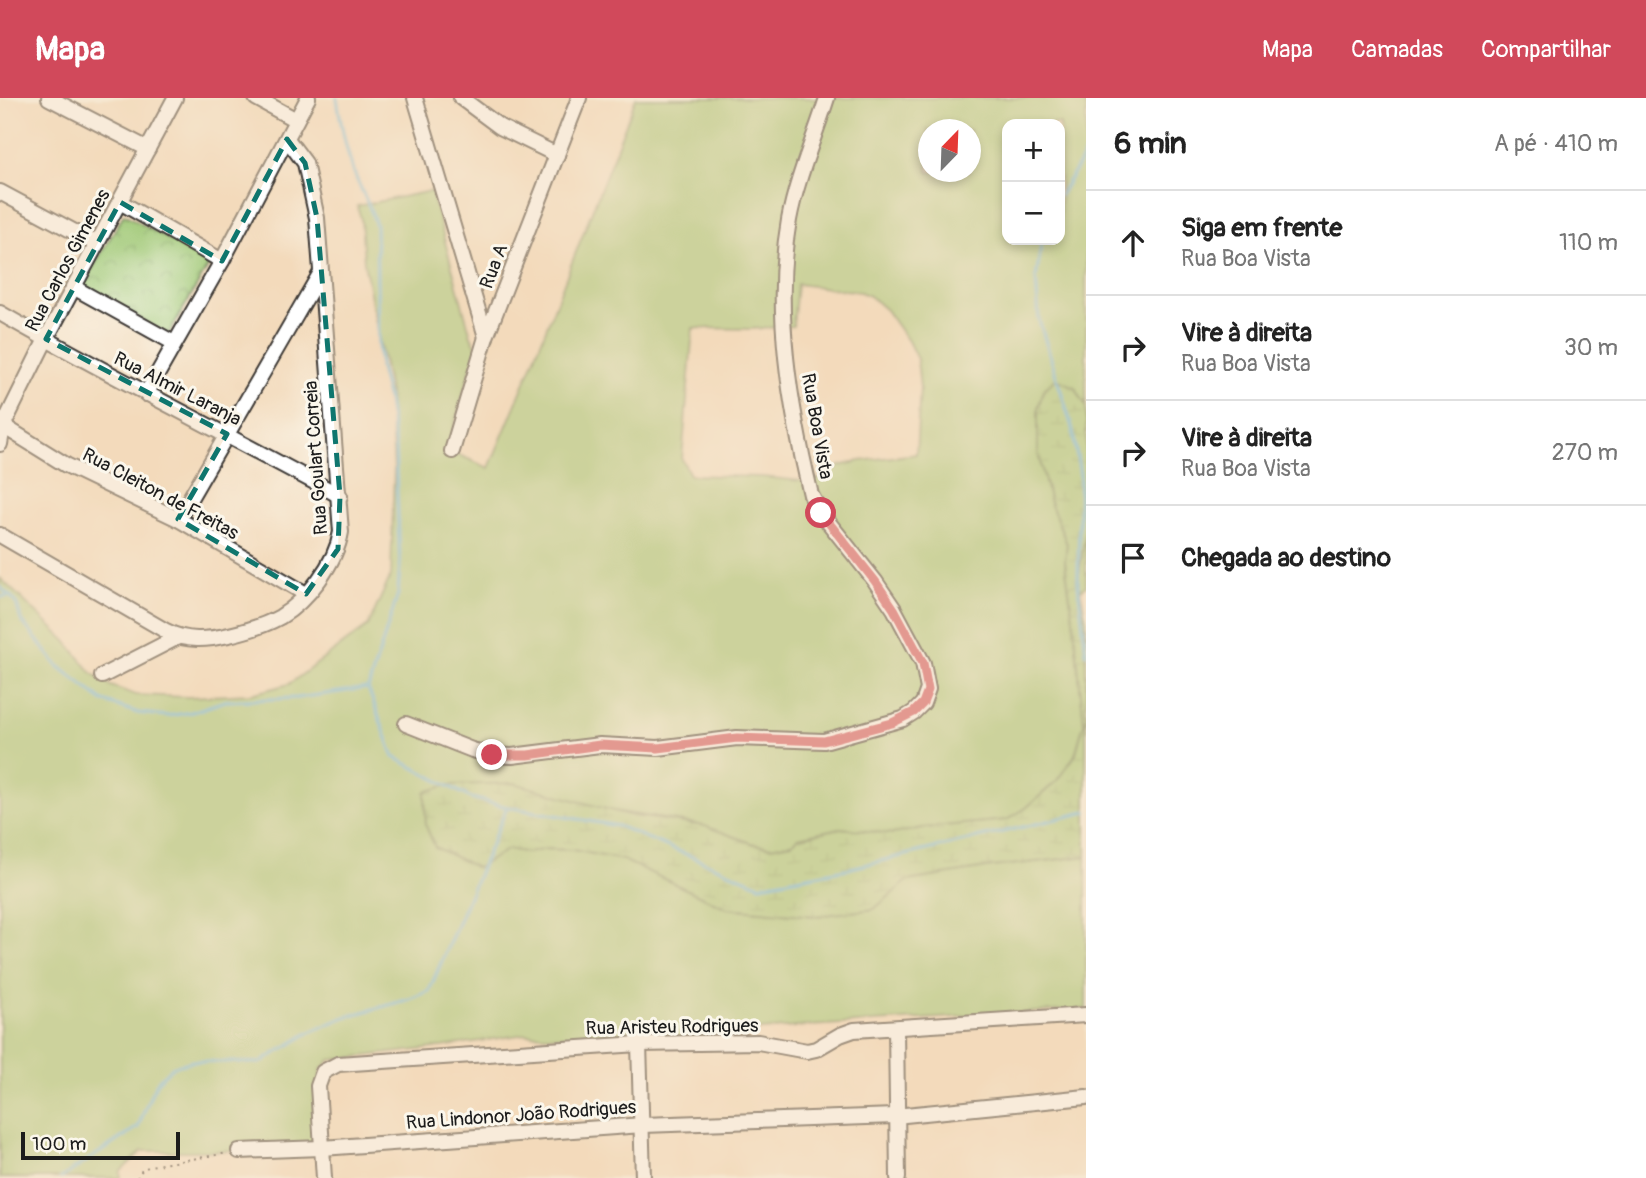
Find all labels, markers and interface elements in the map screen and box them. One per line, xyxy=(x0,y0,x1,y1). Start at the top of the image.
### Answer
text: Mapa xyxy=(35,29,105,70)
text: Mapa xyxy=(1262,35,1313,64)
text: Camadas xyxy=(1351,35,1443,64)
text: Compartilhar xyxy=(1481,35,1611,64)
north arrow xyxy=(918,119,981,182)
map controls xyxy=(1002,119,1065,245)
button: + xyxy=(1002,119,1065,182)
text: 6 min xyxy=(1114,125,1187,162)
text: A pé · 410 m xyxy=(1494,129,1618,158)
button: − xyxy=(1002,182,1065,245)
street label: Rua Carlos Gimenes xyxy=(20,185,116,336)
text: Siga em frente xyxy=(1181,212,1342,244)
icon: ahead xyxy=(1114,224,1152,262)
text: 110 m xyxy=(1559,228,1618,257)
street label: Rua A xyxy=(475,241,513,292)
text: Rua Boa Vista xyxy=(1181,244,1311,273)
text: Vire à direita xyxy=(1181,317,1312,349)
icon: right xyxy=(1114,329,1152,367)
text: 30 m xyxy=(1564,333,1618,362)
street label: Rua Almir Laranja xyxy=(110,346,246,431)
text: Rua Boa Vista xyxy=(1181,349,1311,378)
street label: Rua Boa Vista xyxy=(796,371,838,481)
street label: Rua Goulart Correia xyxy=(299,380,333,536)
text: Vire à direita xyxy=(1181,422,1312,454)
icon: right xyxy=(1114,434,1152,472)
text: 270 m xyxy=(1552,438,1618,467)
street label: Rua Cleiton de Freitas xyxy=(78,443,243,545)
text: Rua Boa Vista xyxy=(1181,454,1311,483)
route start xyxy=(805,497,836,528)
icon: arrive xyxy=(1114,539,1152,577)
text: Chegada ao destino xyxy=(1181,542,1391,574)
route end xyxy=(476,739,507,770)
street label: Rua Aristeu Rodrigues xyxy=(585,1013,759,1041)
street label: Rua Lindonor João Rodrigues xyxy=(405,1095,637,1135)
scale bar xyxy=(21,1129,180,1161)
text: 100 m xyxy=(32,1132,86,1156)

